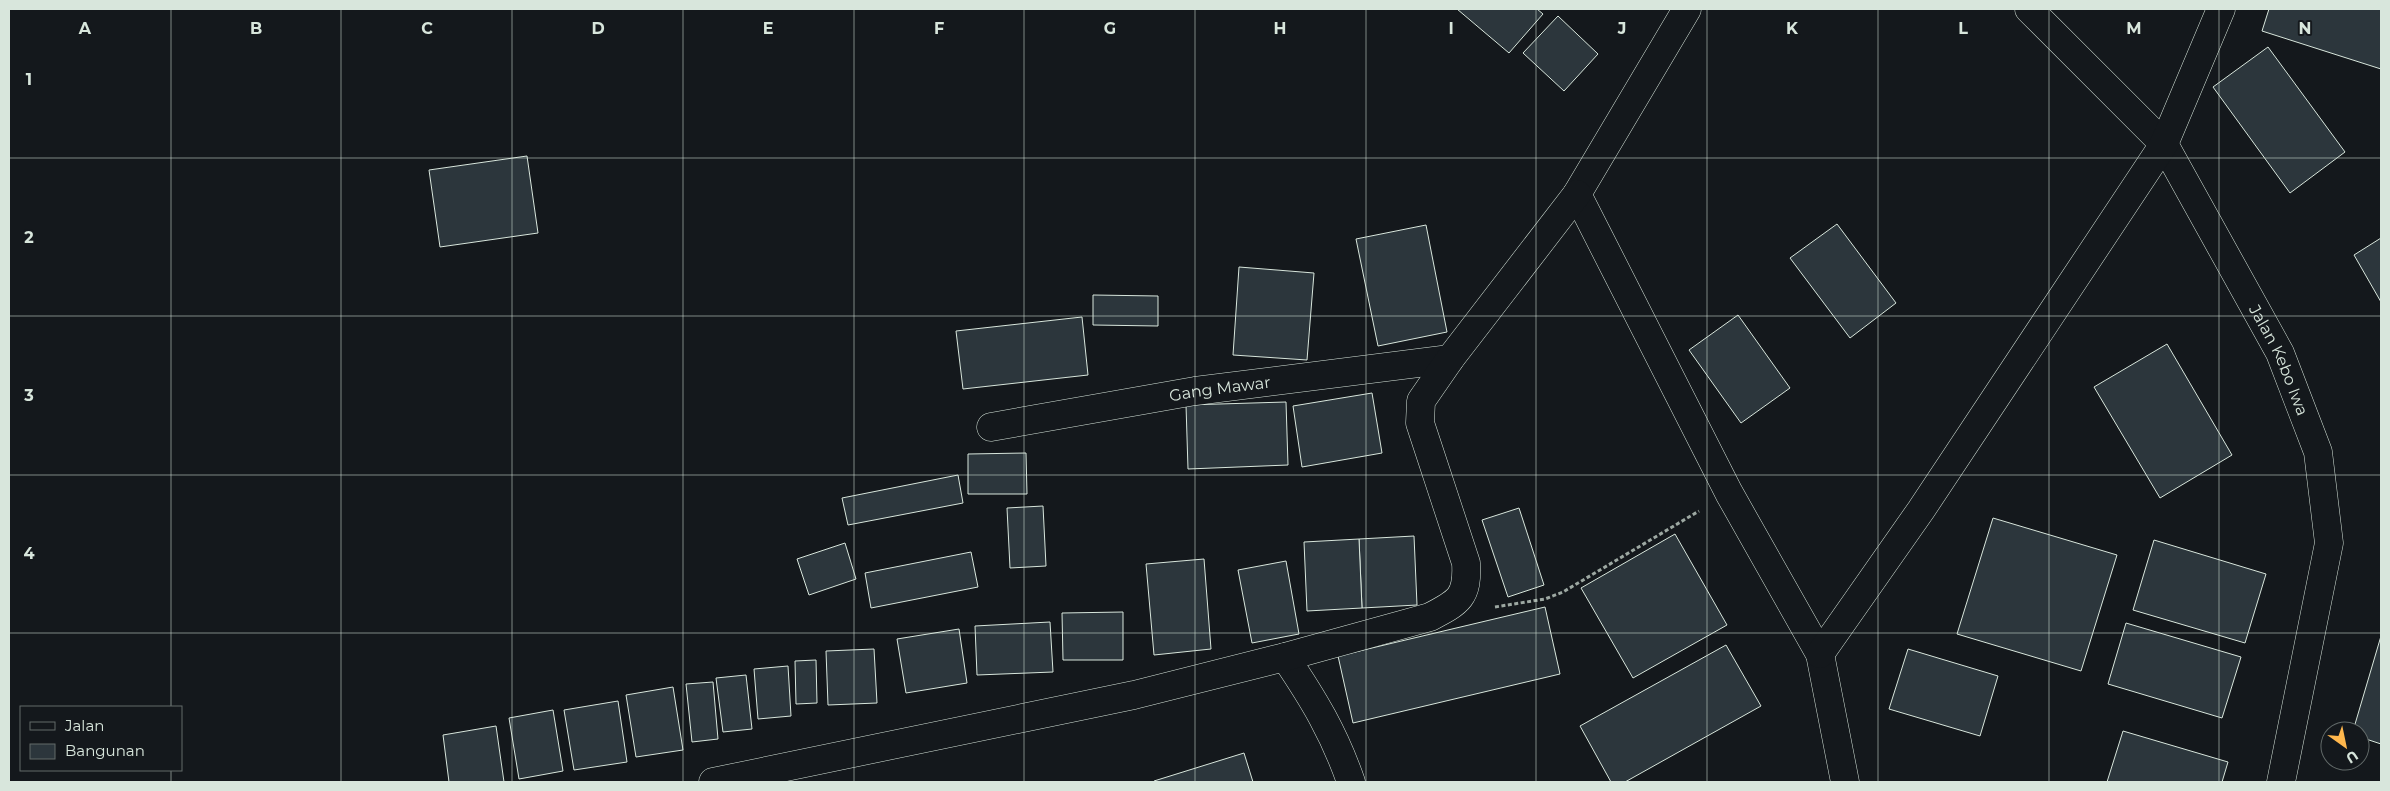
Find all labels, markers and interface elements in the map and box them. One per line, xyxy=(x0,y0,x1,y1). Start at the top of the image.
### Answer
text: A xyxy=(78,19,92,38)
text: B xyxy=(250,19,262,38)
text: C xyxy=(421,19,433,38)
text: D xyxy=(591,19,605,38)
text: E xyxy=(763,19,773,38)
text: F xyxy=(934,19,944,38)
text: G xyxy=(1104,19,1116,38)
text: H xyxy=(1274,19,1286,38)
text: I xyxy=(1448,19,1454,38)
text: J xyxy=(1617,19,1626,38)
text: K xyxy=(1786,19,1799,38)
text: L xyxy=(1958,19,1968,38)
text: M xyxy=(2126,19,2142,38)
text: N xyxy=(2299,19,2311,38)
text: 1 xyxy=(26,70,32,89)
text: 2 xyxy=(24,228,34,247)
street label: Jalan Kebo Iwa xyxy=(2245,300,2313,418)
street label: Gang Mawar xyxy=(1168,372,1271,405)
text: 3 xyxy=(23,386,34,405)
text: 4 xyxy=(23,544,35,563)
legend xyxy=(20,706,182,771)
text: Jalan xyxy=(64,716,104,735)
north arrow xyxy=(2320,721,2370,771)
text: Bangunan xyxy=(65,741,145,760)
text: U xyxy=(2343,746,2362,767)

